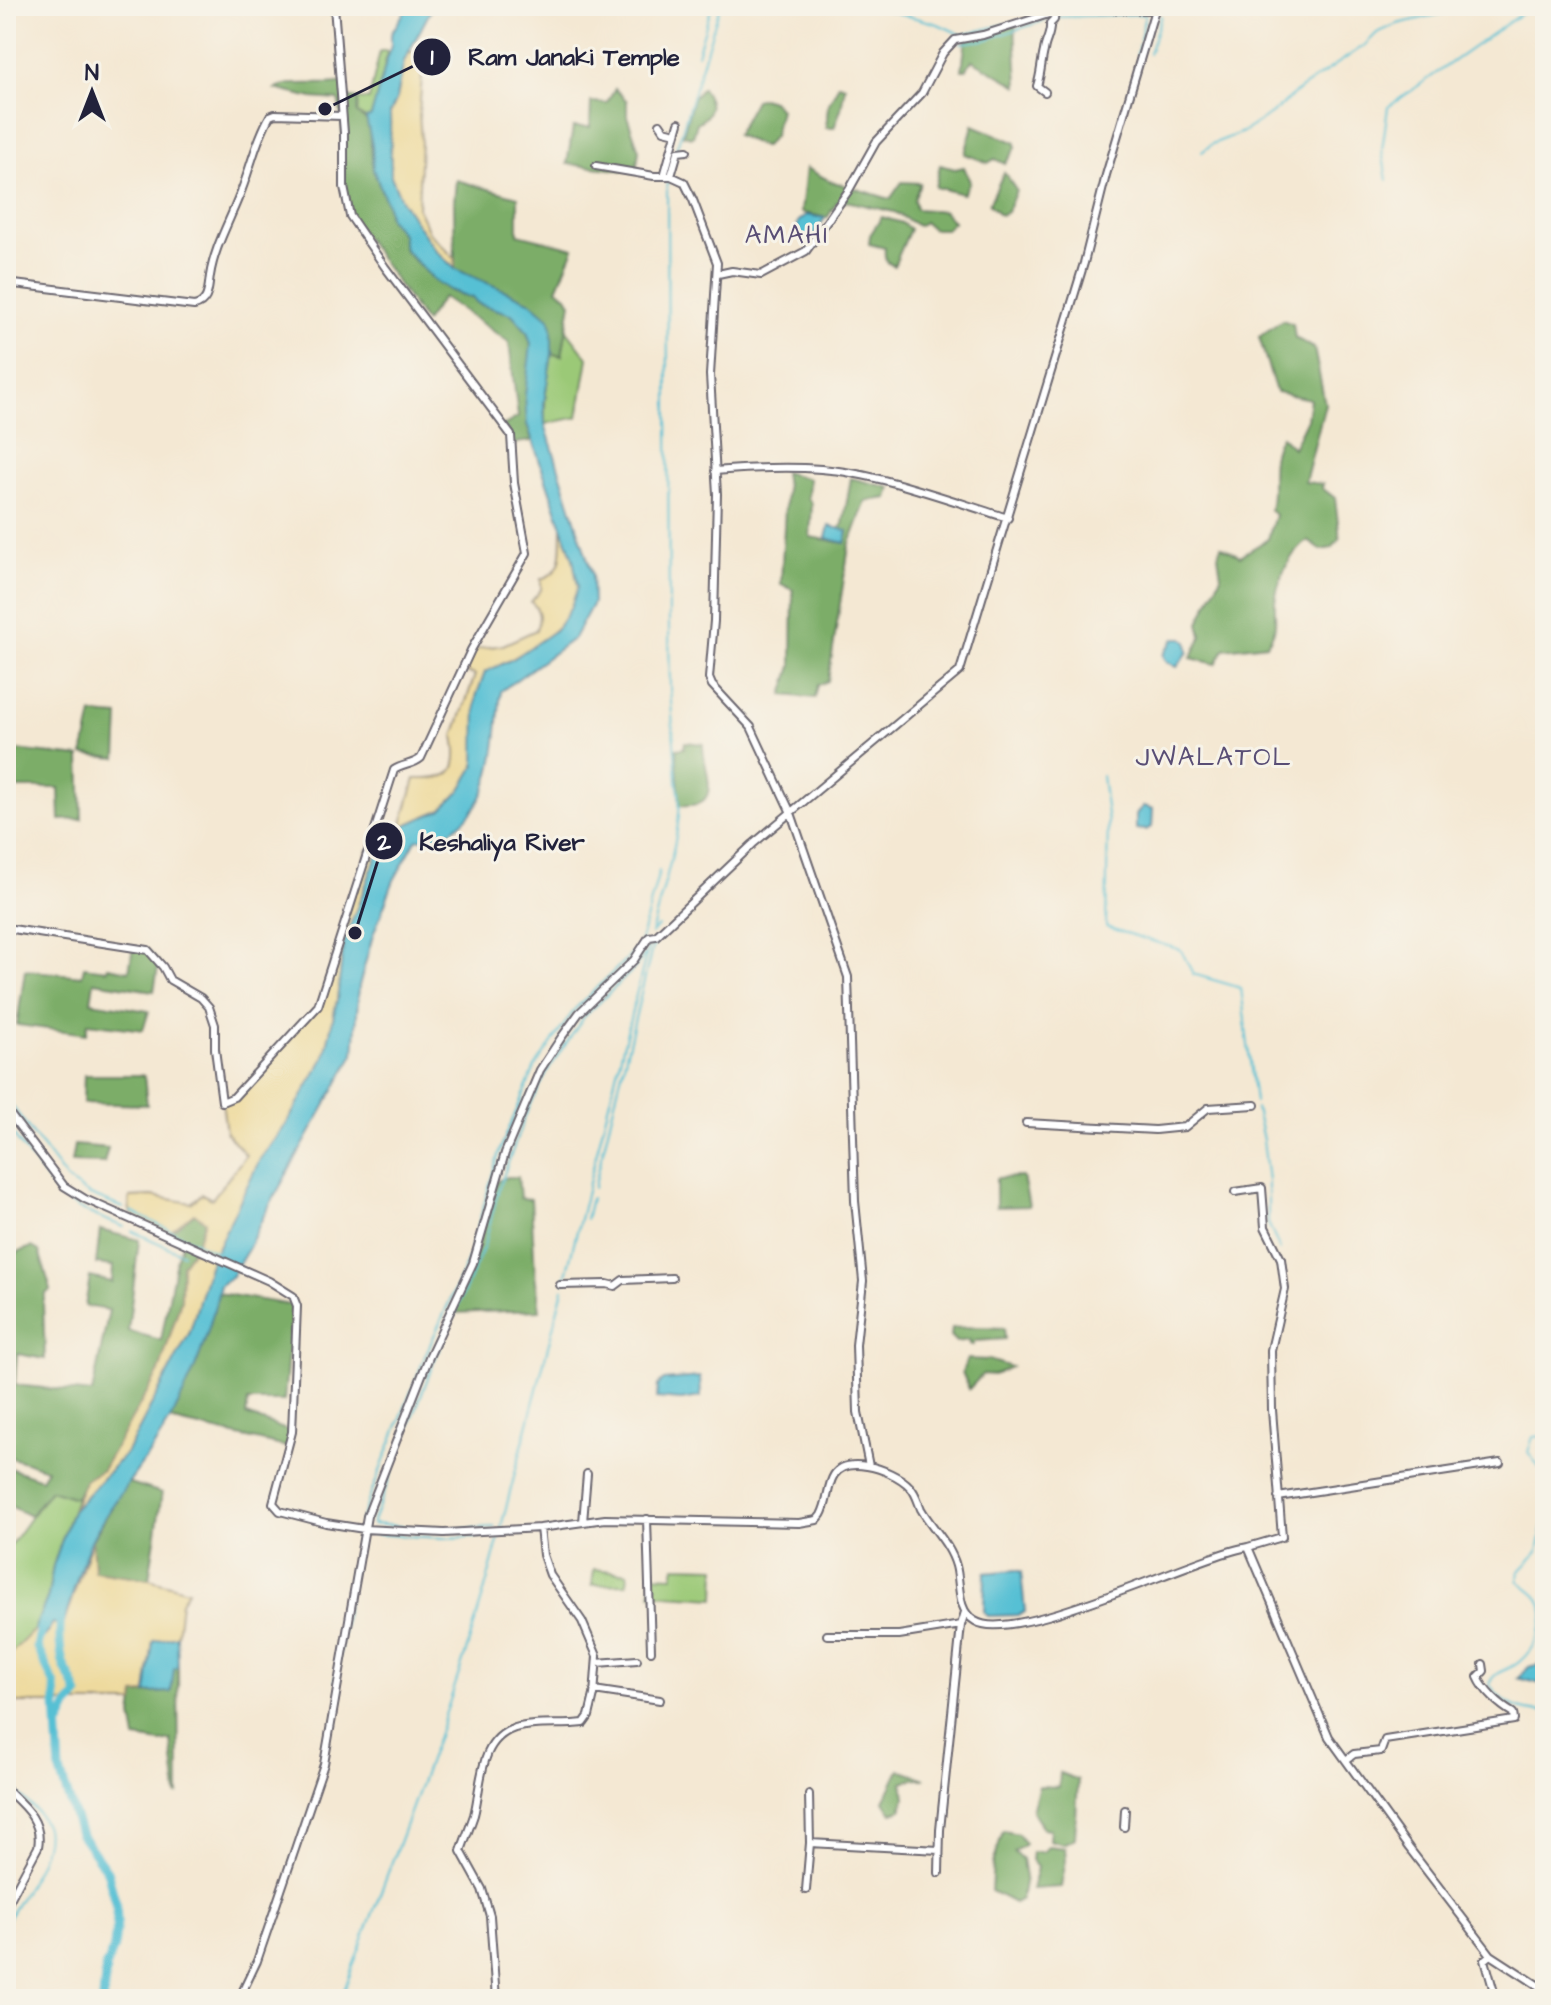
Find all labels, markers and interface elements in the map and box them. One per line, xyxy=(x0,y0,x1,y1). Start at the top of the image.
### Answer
callout: Ram Janaki Temple xyxy=(412,33,696,81)
text: 1 xyxy=(430,41,434,75)
text: Ram Janaki Temple xyxy=(468,41,680,75)
north arrow xyxy=(52,52,132,132)
text: N xyxy=(85,58,99,89)
district label: AMAHI xyxy=(745,217,829,253)
district label: JWALATOL xyxy=(1135,739,1293,775)
callout: Keshaliya River xyxy=(364,817,601,865)
text: 2 xyxy=(376,826,391,860)
text: Keshaliya River xyxy=(419,826,585,862)

